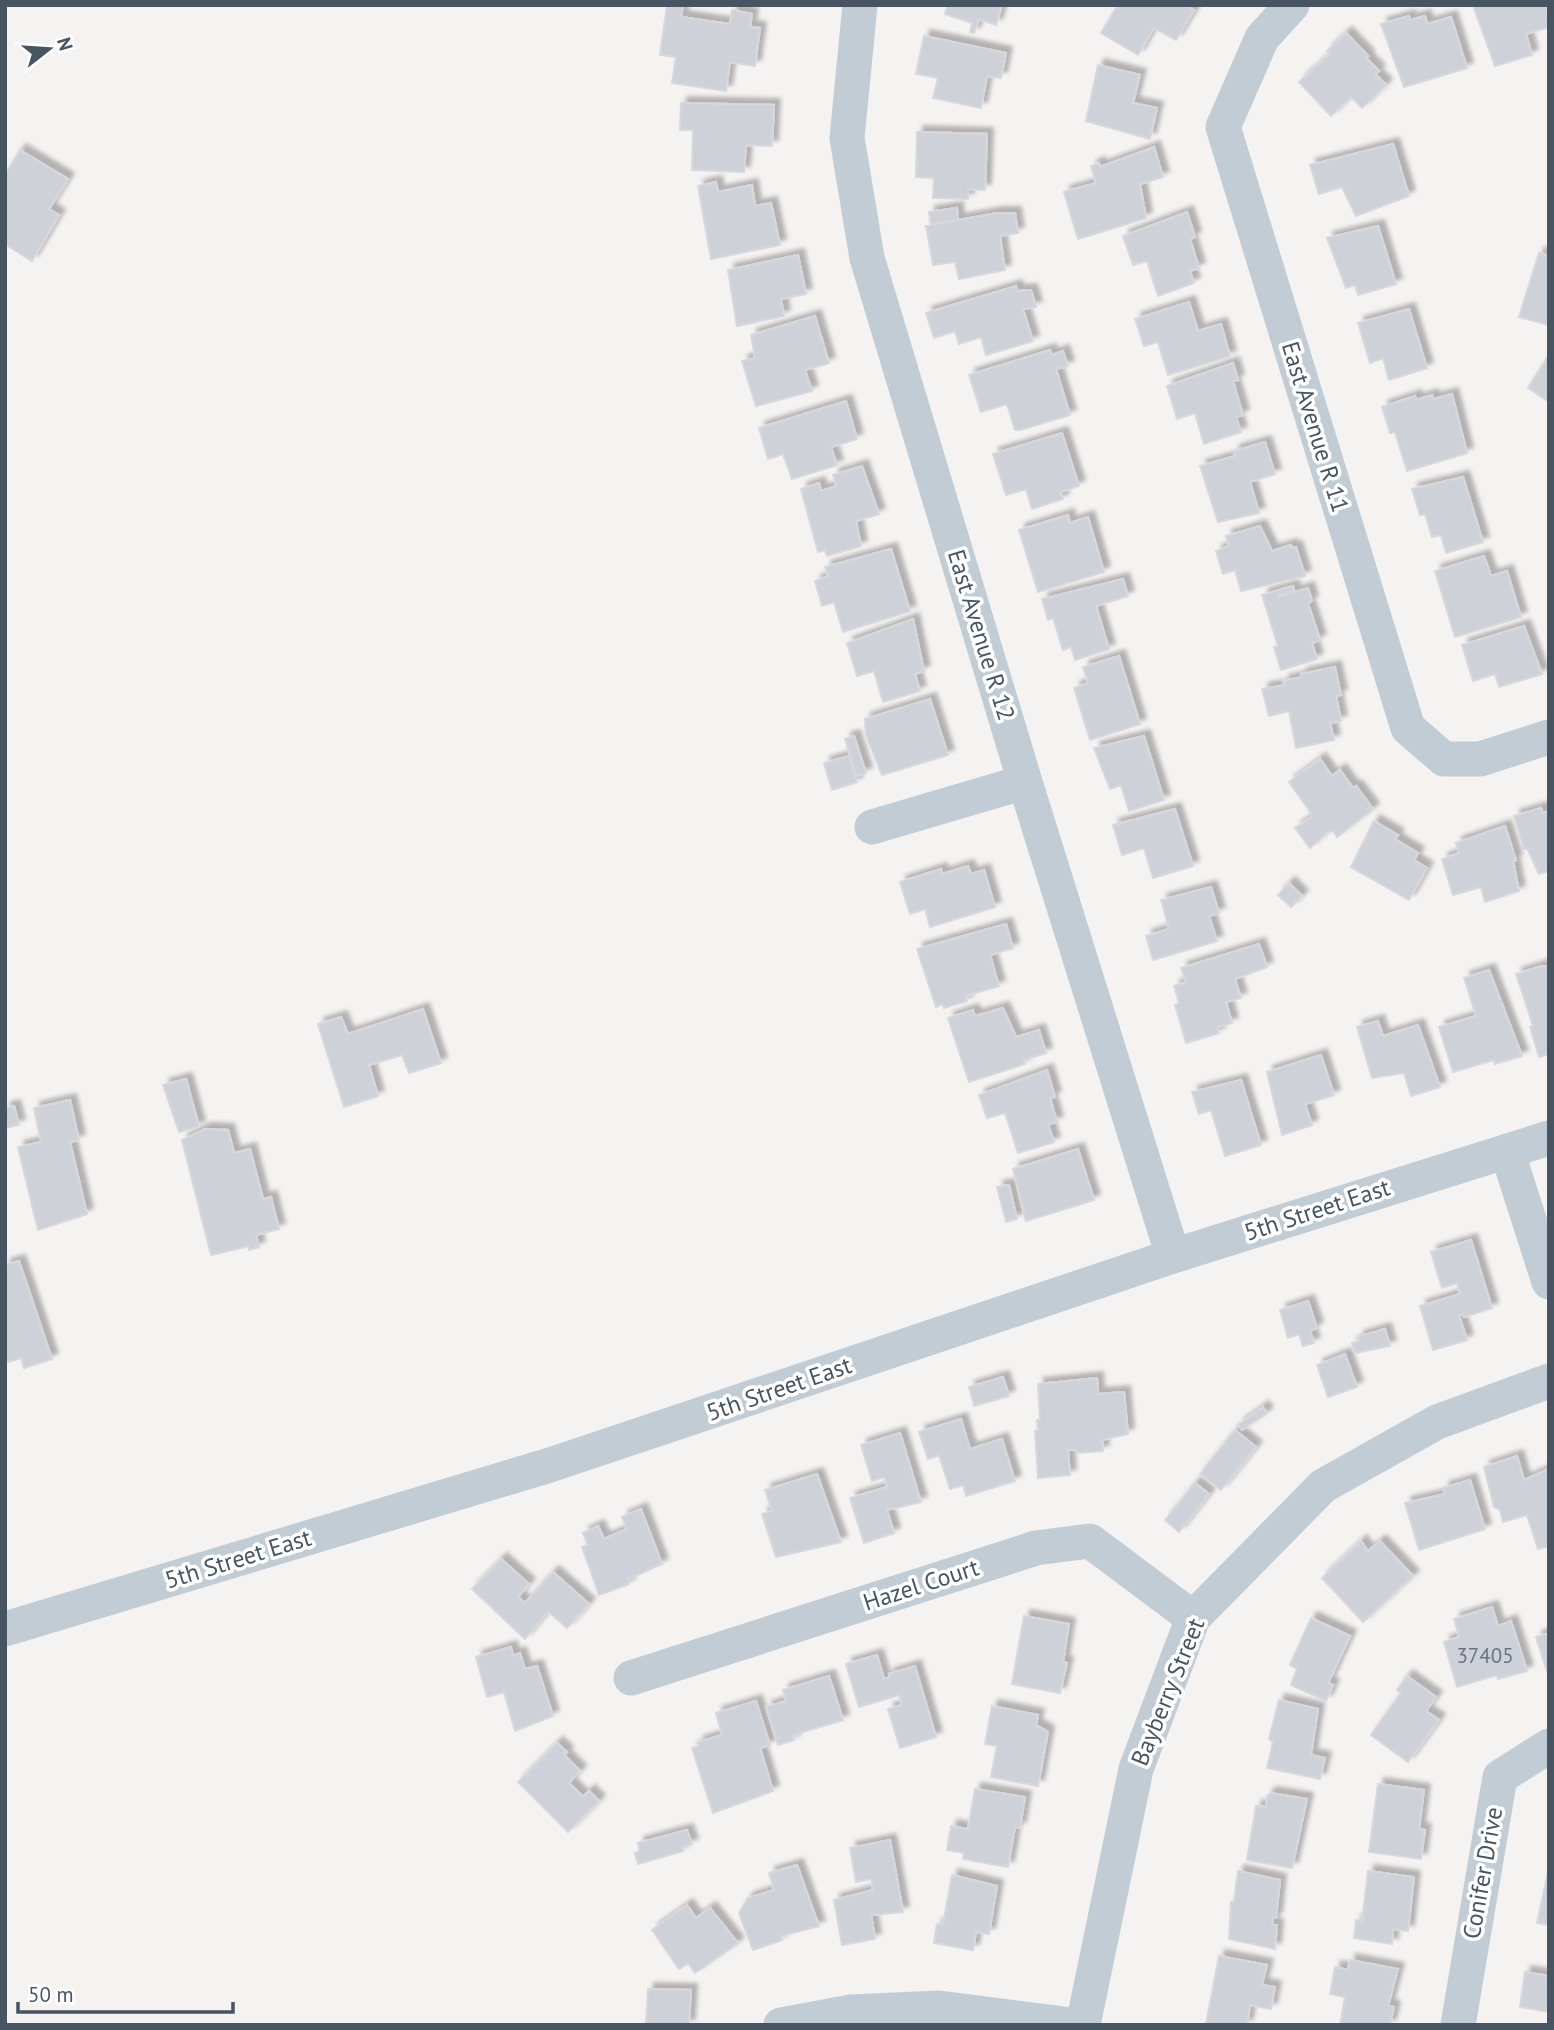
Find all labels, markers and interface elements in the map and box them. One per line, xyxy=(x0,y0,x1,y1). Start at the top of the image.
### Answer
north arrow xyxy=(14,14,84,84)
text: N xyxy=(52,35,79,54)
street label: East Avenue R 11 xyxy=(1275,338,1356,516)
street label: East Avenue R 12 xyxy=(941,546,1022,724)
street label: 5th Street East xyxy=(1240,1171,1394,1248)
street label: 5th Street East xyxy=(702,1349,855,1428)
street label: 5th Street East xyxy=(161,1522,315,1595)
street label: Hazel Court xyxy=(859,1551,983,1618)
street label: Bayberry Street xyxy=(1124,1613,1211,1770)
house number: 37405 xyxy=(1456,1642,1514,1669)
street label: Conifer Drive xyxy=(1456,1805,1509,1941)
scale bar xyxy=(18,1970,233,2014)
text: 50 m xyxy=(28,1981,74,2008)

